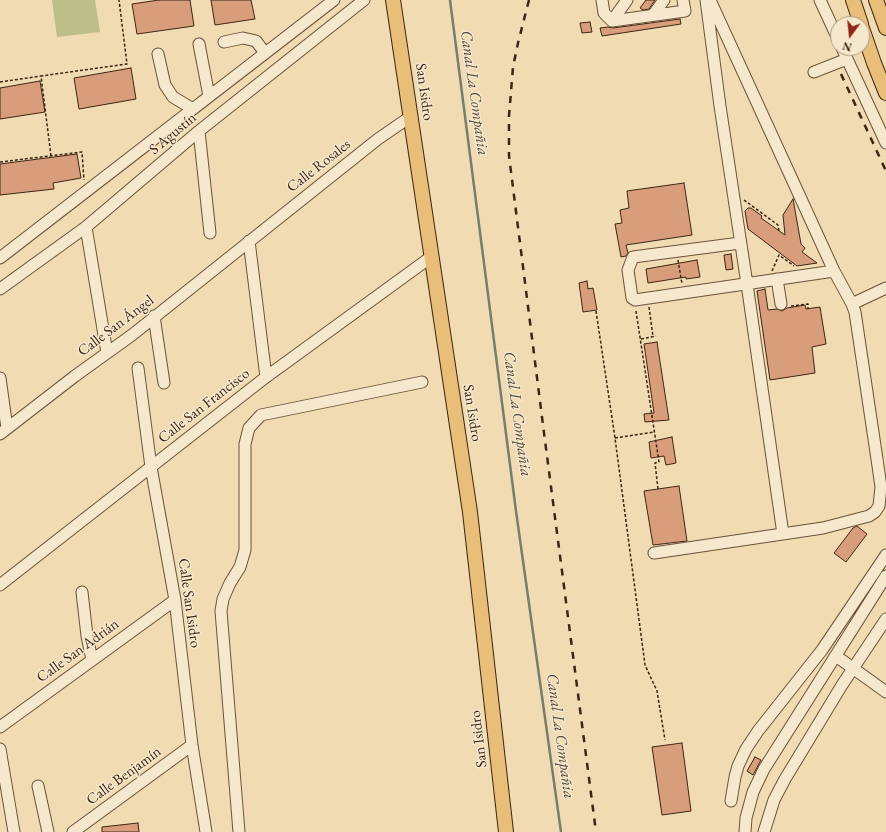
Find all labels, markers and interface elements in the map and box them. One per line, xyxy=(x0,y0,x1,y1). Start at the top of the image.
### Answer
north arrow xyxy=(830,16,870,56)
water label: Canal La Compañia xyxy=(456,29,492,157)
text: N xyxy=(841,39,853,55)
street label: San Isidro xyxy=(411,62,437,122)
street label: S Agustín xyxy=(146,109,200,159)
street label: Calle Rosales xyxy=(284,136,354,196)
street label: Calle San Ángel xyxy=(74,291,158,361)
water label: Canal La Compañia xyxy=(499,350,535,478)
street label: Calle San Francisco xyxy=(155,365,253,447)
street label: San Isidro xyxy=(459,383,485,443)
street label: Calle San Isidro xyxy=(174,557,204,649)
street label: Calle San Adrián xyxy=(33,615,123,687)
water label: Canal La Compañia xyxy=(542,672,578,800)
street label: San Isidro xyxy=(467,709,491,769)
street label: Calle Benjamín xyxy=(83,743,165,809)

